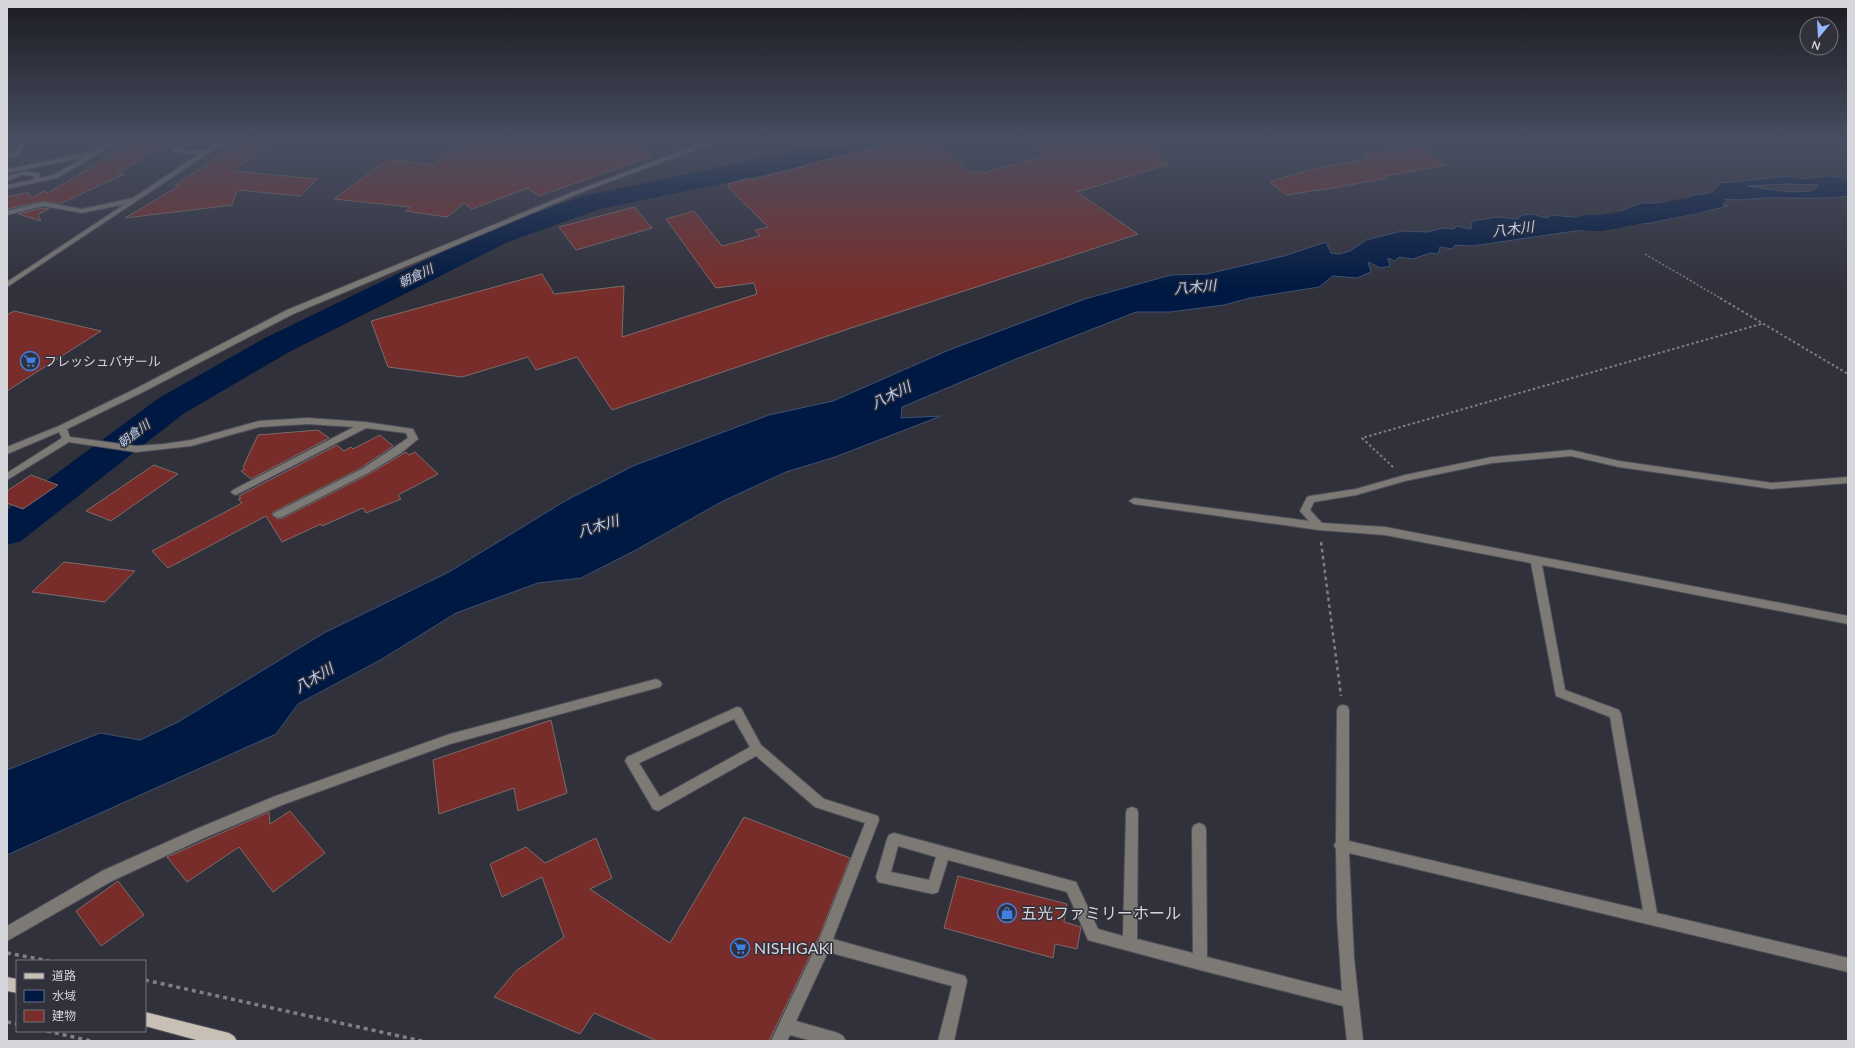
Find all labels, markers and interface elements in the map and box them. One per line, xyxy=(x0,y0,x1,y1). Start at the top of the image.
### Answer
north arrow xyxy=(1799,16,1839,56)
text: N xyxy=(1810,38,1822,53)
water label: 八木川 xyxy=(1491,217,1537,239)
water label: 朝倉川 xyxy=(396,260,437,290)
water label: 八木川 xyxy=(1173,276,1219,297)
supermarket icon: フレッシュバザール xyxy=(19,350,41,372)
place label: フレッシュバザール xyxy=(44,353,161,369)
water label: 八木川 xyxy=(868,377,915,412)
water label: 朝倉川 xyxy=(115,416,154,450)
water label: 八木川 xyxy=(575,511,622,540)
water label: 八木川 xyxy=(291,658,338,696)
shop icon: 五光ファミリーホール xyxy=(996,902,1018,924)
place label: 五光ファミリーホール xyxy=(1021,903,1181,922)
supermarket icon: NISHIGAKI xyxy=(729,937,751,959)
place label: NISHIGAKI xyxy=(754,938,834,957)
legend xyxy=(16,960,146,1032)
text: 道路 xyxy=(52,968,76,983)
text: 水域 xyxy=(52,988,76,1003)
text: 建物 xyxy=(52,1008,76,1023)

